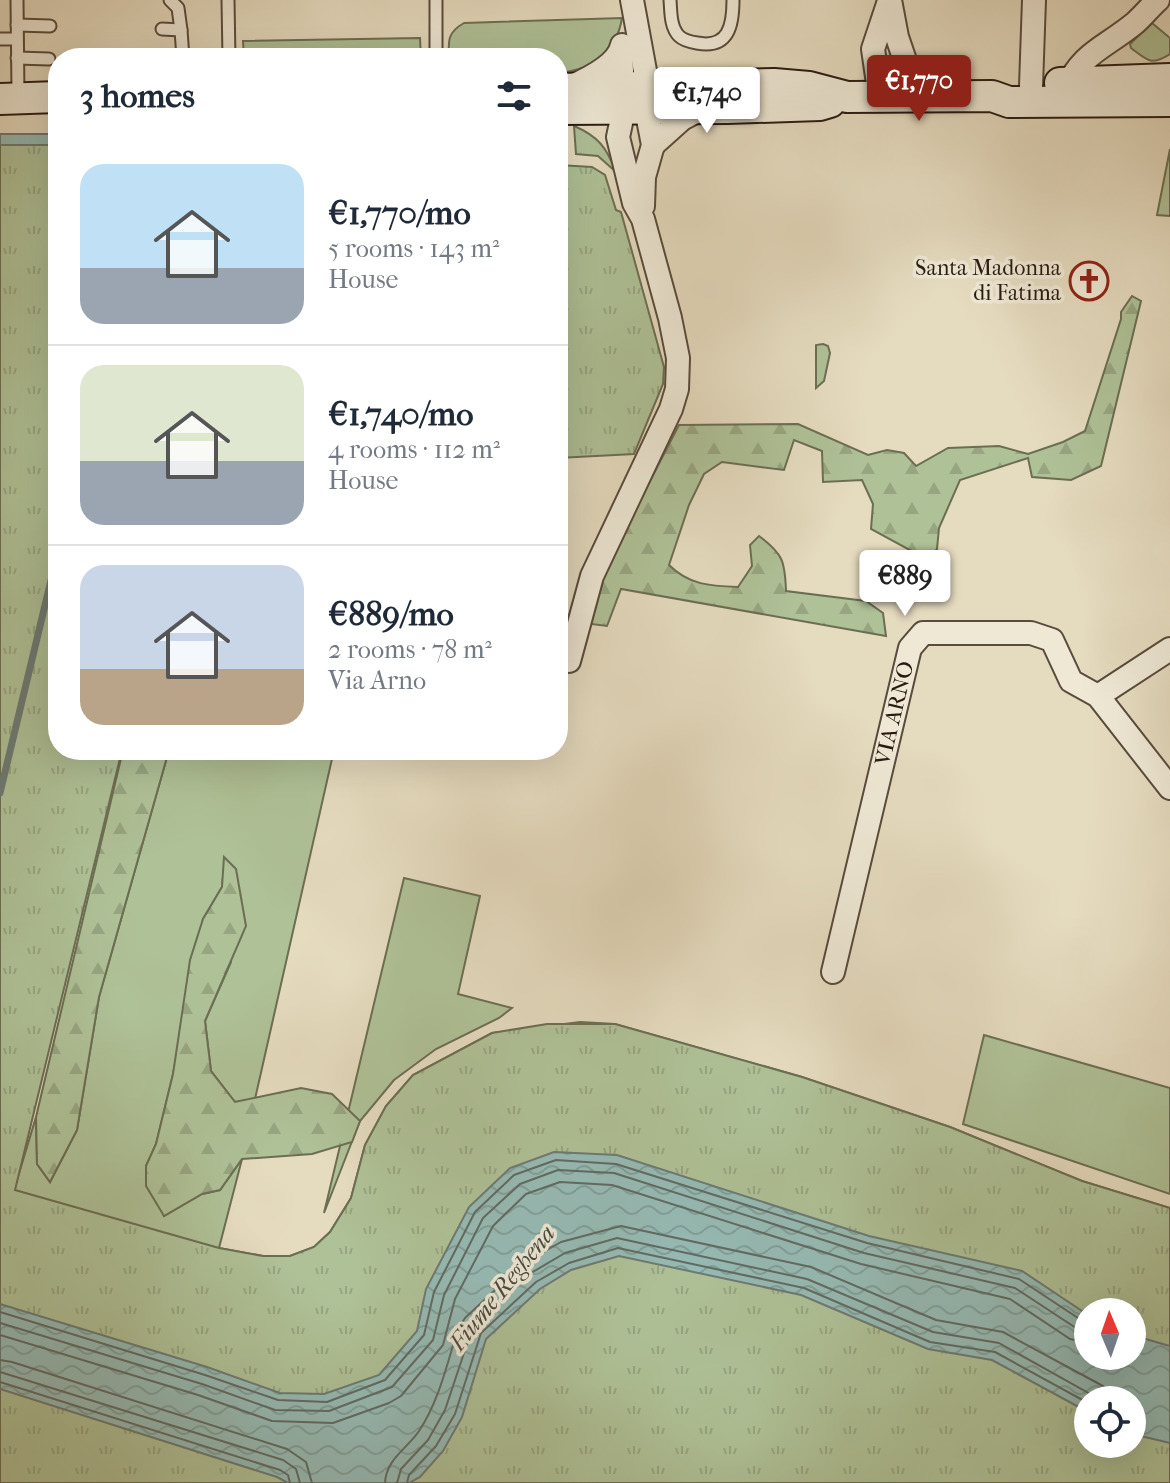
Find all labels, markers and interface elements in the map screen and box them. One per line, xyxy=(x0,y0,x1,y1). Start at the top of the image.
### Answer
pin: €1,770 xyxy=(854,55,984,123)
text: €1,770 xyxy=(885,65,953,96)
pin: €1,740 xyxy=(642,67,772,135)
icon: filters xyxy=(492,74,536,118)
text: 3 homes xyxy=(80,76,195,116)
text: €1,740 xyxy=(672,77,742,108)
text: €1,770/mo xyxy=(328,193,471,233)
icon: home xyxy=(144,196,240,292)
text: 5 rooms · 143 m² xyxy=(328,233,499,264)
place label: Santa Madonna di Fatima xyxy=(915,255,1062,306)
church icon: Santa Madonna di Fatima xyxy=(1068,260,1110,302)
text: House xyxy=(328,264,398,295)
text: €1,740/mo xyxy=(328,394,474,434)
icon: home xyxy=(144,397,240,493)
text: 4 rooms · 112 m² xyxy=(328,434,500,465)
text: House xyxy=(328,465,398,496)
pin: €889 xyxy=(858,550,952,618)
text: €889 xyxy=(877,560,933,591)
text: €889/mo xyxy=(328,594,454,634)
icon: home xyxy=(144,597,240,693)
text: 2 rooms · 78 m² xyxy=(328,634,492,665)
street label: VIA ARNO xyxy=(869,659,919,769)
text: Via Arno xyxy=(328,665,426,696)
water label: Fiume Reghena xyxy=(442,1220,561,1357)
north arrow xyxy=(1074,1298,1146,1370)
map controls xyxy=(1074,1298,1146,1458)
button: locate xyxy=(1074,1386,1146,1458)

